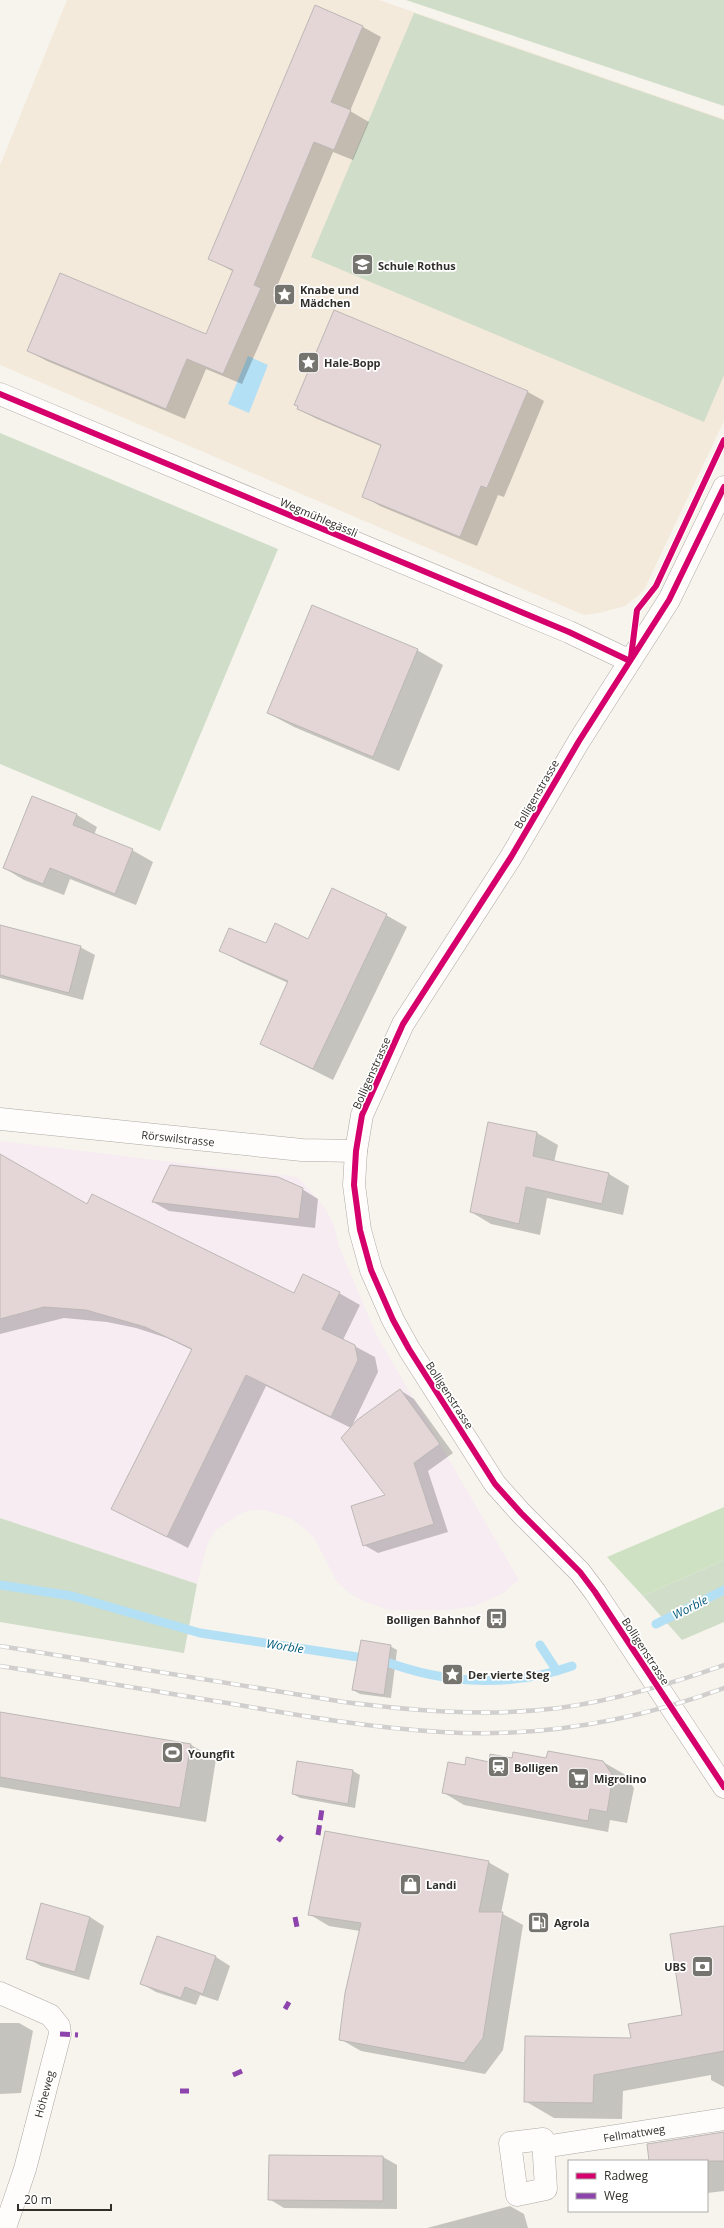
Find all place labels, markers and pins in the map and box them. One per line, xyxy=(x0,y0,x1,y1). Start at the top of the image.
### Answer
school or university icon: Schule Rothus xyxy=(349,252,375,278)
place label: Schule Rothus xyxy=(378,258,456,273)
place icon: Knabe und Mädchen xyxy=(271,282,297,308)
place label: Knabe und Mädchen xyxy=(300,282,359,310)
place icon: Hale-Bopp xyxy=(296,349,322,375)
place label: Hale-Bopp xyxy=(324,355,381,370)
bus stop icon: Bolligen Bahnhof xyxy=(483,1606,509,1632)
place label: Bolligen Bahnhof xyxy=(386,1612,481,1627)
place icon: Der vierte Steg xyxy=(440,1661,466,1687)
place label: Der vierte Steg xyxy=(468,1667,550,1682)
sports icon: Youngfit xyxy=(159,1740,185,1766)
place label: Youngfit xyxy=(188,1746,235,1761)
station icon: Bolligen xyxy=(486,1754,512,1780)
place label: Bolligen xyxy=(514,1760,558,1775)
supermarket icon: Migrolino xyxy=(566,1765,592,1791)
place label: Migrolino xyxy=(594,1771,647,1786)
shop icon: Landi xyxy=(397,1871,423,1897)
place label: Landi xyxy=(426,1877,456,1892)
fuel station icon: Agrola xyxy=(526,1909,552,1935)
place label: Agrola xyxy=(554,1915,590,1930)
bank icon: UBS xyxy=(689,1953,715,1979)
place label: UBS xyxy=(664,1959,686,1974)

